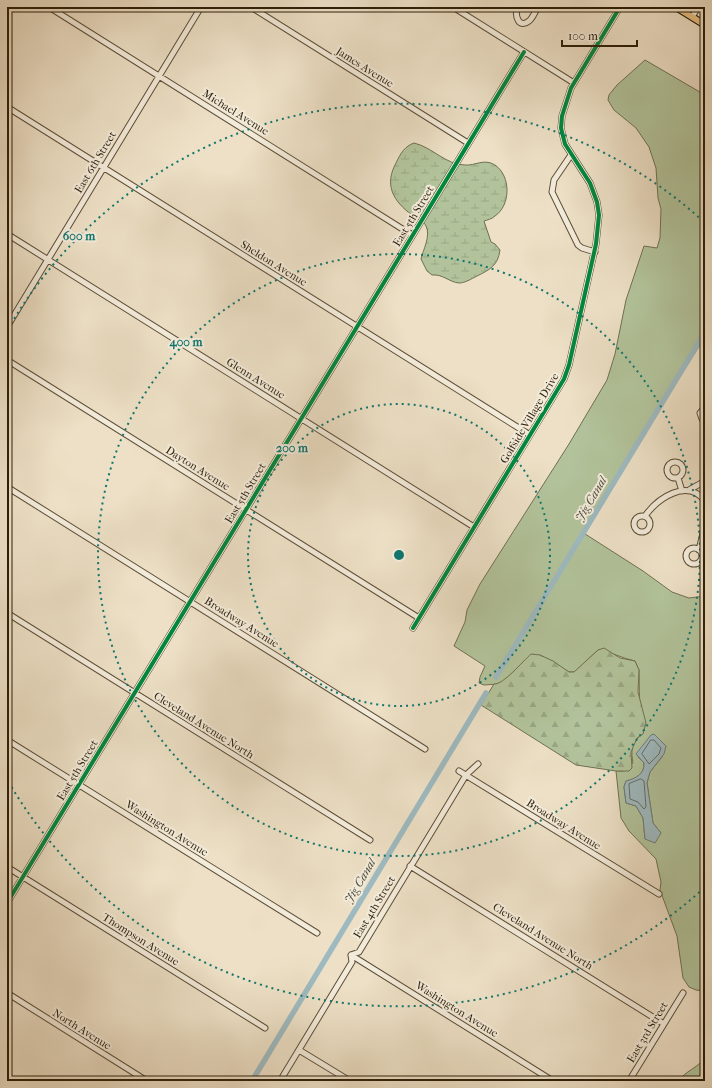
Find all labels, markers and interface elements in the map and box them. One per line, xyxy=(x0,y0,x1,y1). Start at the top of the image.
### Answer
scale bar xyxy=(562,22,637,48)
text: 100 m xyxy=(568,29,598,43)
street label: James Avenue xyxy=(333,44,396,91)
street label: Michael Avenue xyxy=(200,87,272,138)
street label: East 6th Street xyxy=(72,129,119,195)
street label: East 5th Street xyxy=(390,184,437,249)
text: 600 m xyxy=(63,229,96,243)
street label: Sheldon Avenue xyxy=(238,238,310,289)
text: 400 m xyxy=(169,335,203,350)
street label: Glenn Avenue xyxy=(224,355,288,402)
street label: Golfside Village Drive xyxy=(497,370,562,466)
text: 200 m xyxy=(276,441,309,455)
street label: Dayton Avenue xyxy=(163,444,233,494)
street label: East 5th Street xyxy=(222,461,269,526)
water label: Jig Canal xyxy=(572,473,611,524)
centre of rings xyxy=(392,548,406,562)
street label: Broadway Avenue xyxy=(202,594,282,651)
street label: Cleveland Avenue North xyxy=(151,689,257,762)
street label: East 5th Street xyxy=(54,738,101,803)
street label: Broadway Avenue xyxy=(524,796,604,853)
street label: Washington Avenue xyxy=(122,797,211,859)
water label: Jig Canal xyxy=(341,855,380,906)
street label: East 4th Street xyxy=(351,874,398,941)
street label: Cleveland Avenue North xyxy=(490,900,596,973)
street label: Thompson Avenue xyxy=(100,911,182,969)
street label: Washington Avenue xyxy=(412,978,501,1040)
street label: East 3rd Street xyxy=(624,999,671,1065)
street label: North Avenue xyxy=(50,1006,114,1053)

